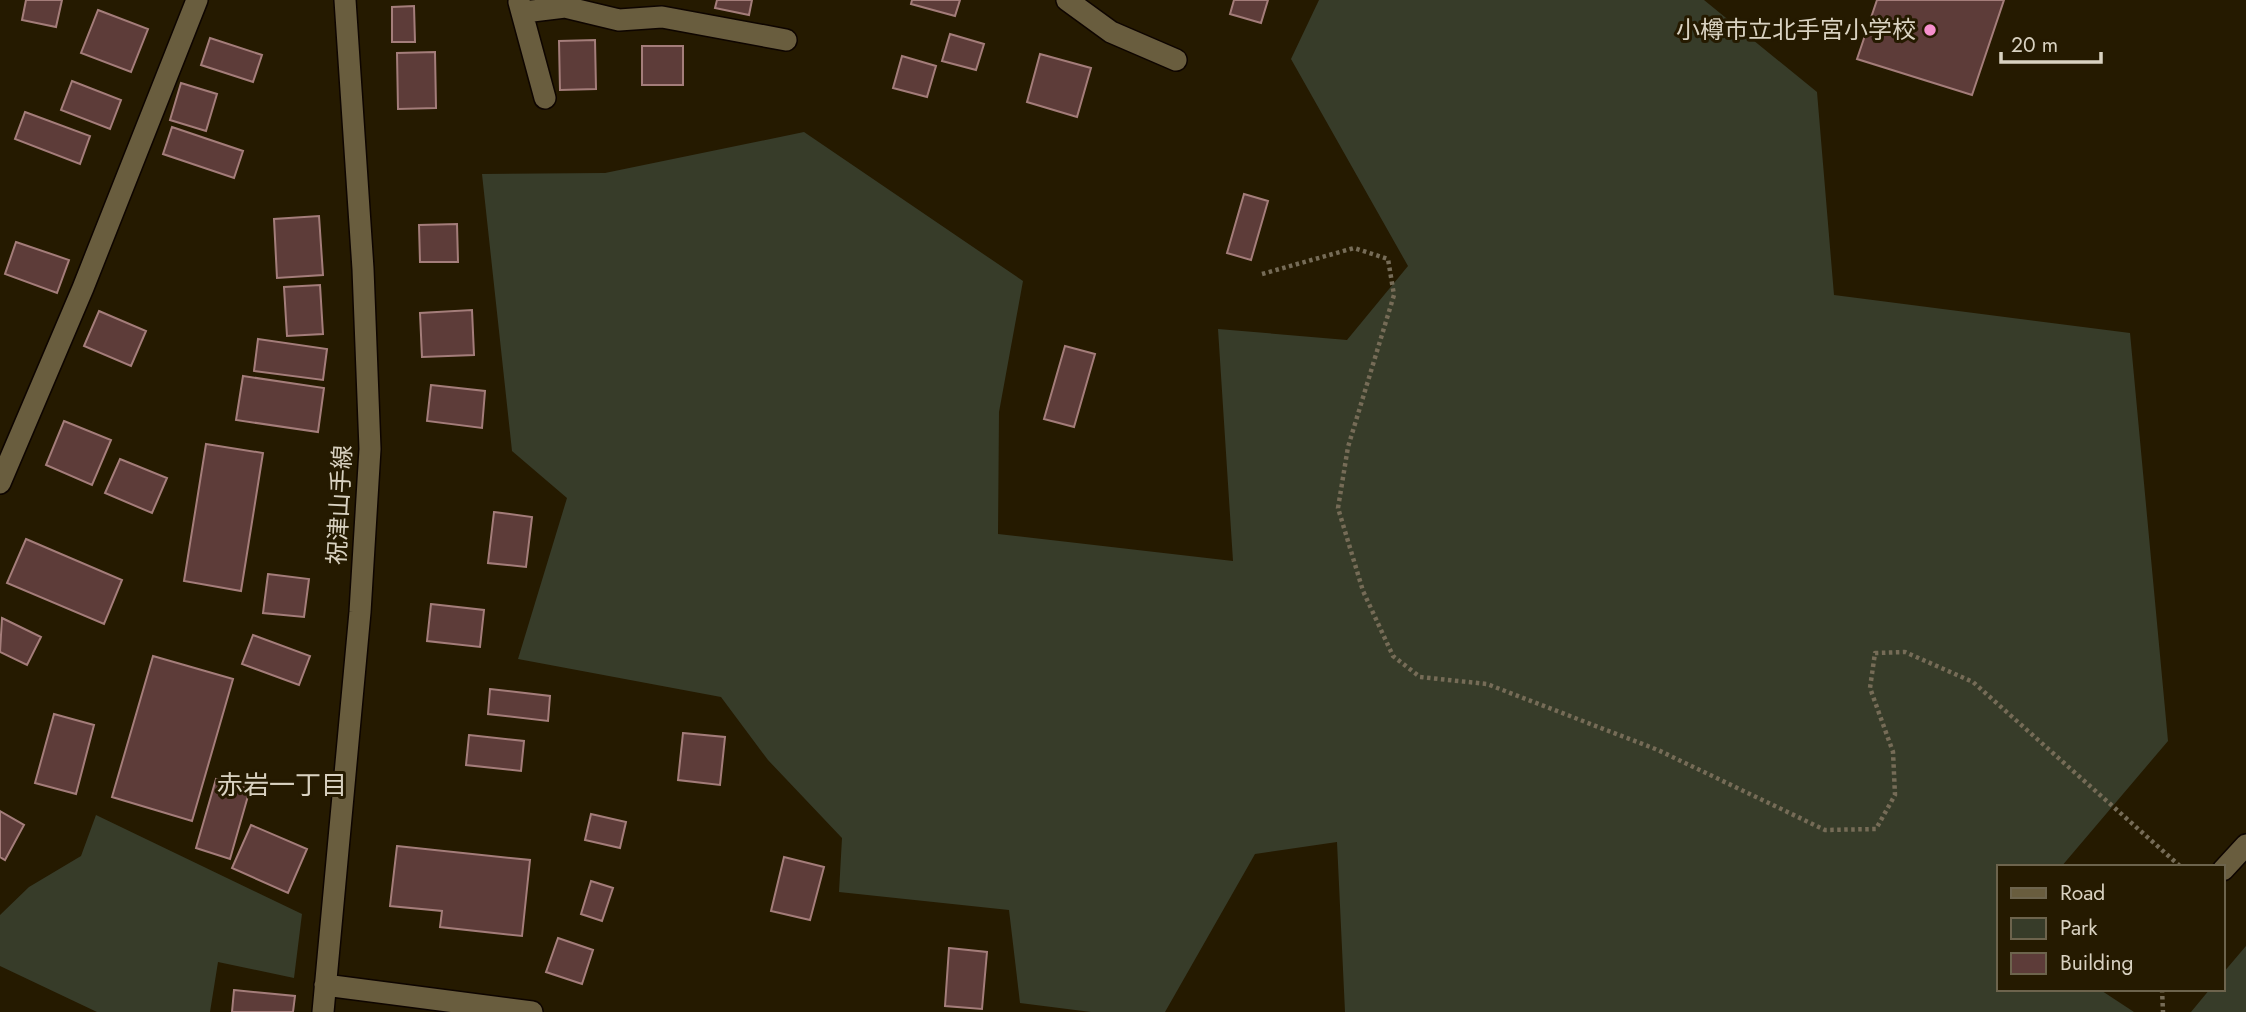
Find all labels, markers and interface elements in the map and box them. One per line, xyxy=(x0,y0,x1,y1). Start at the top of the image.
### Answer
place label: 小樽市立北手宮小学校 xyxy=(1676,12,1916,47)
scale bar xyxy=(2001,21,2101,65)
marker: 小樽市立北手宮小学校 xyxy=(1922,22,1938,38)
text: 20 m xyxy=(2011,30,2058,60)
street label: 祝津山手線 xyxy=(319,444,360,566)
district label: 赤岩一丁目 xyxy=(217,766,347,804)
legend xyxy=(1997,865,2225,991)
text: Road xyxy=(2060,878,2105,908)
text: Park xyxy=(2060,913,2098,943)
text: Building xyxy=(2060,948,2133,978)

